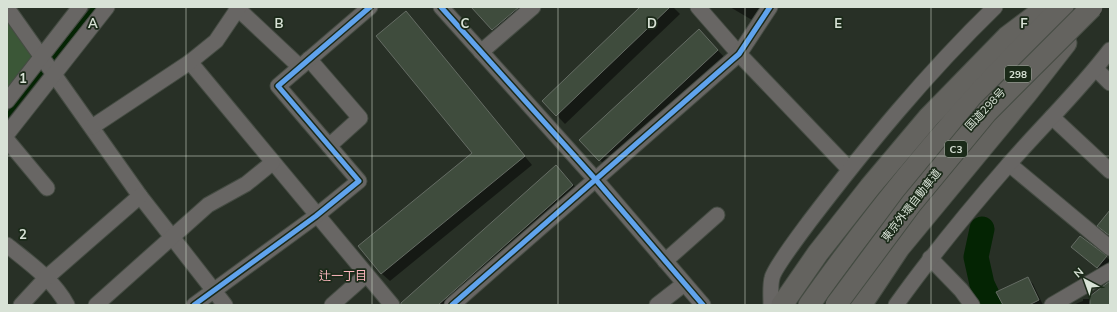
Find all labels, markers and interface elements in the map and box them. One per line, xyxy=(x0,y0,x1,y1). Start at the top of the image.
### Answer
text: A xyxy=(88,15,98,31)
text: B xyxy=(275,15,284,31)
text: C xyxy=(461,15,470,31)
text: D xyxy=(647,15,657,31)
text: E xyxy=(834,15,842,31)
text: F xyxy=(1020,15,1028,31)
road number: 298 xyxy=(1005,66,1031,82)
text: 1 xyxy=(19,70,27,86)
street label: 国道298号 xyxy=(962,85,1008,133)
road number: C3 xyxy=(945,141,967,157)
street label: 東京外環自動車道 xyxy=(878,166,944,244)
text: 2 xyxy=(19,226,27,242)
north arrow xyxy=(1065,260,1105,300)
text: N xyxy=(1071,264,1086,280)
district label: 辻一丁目 xyxy=(319,268,367,283)

